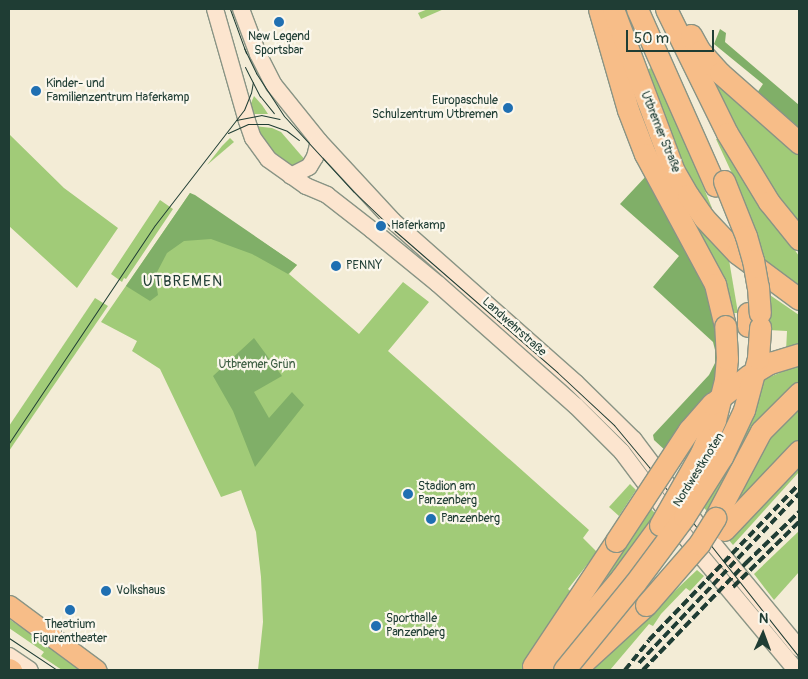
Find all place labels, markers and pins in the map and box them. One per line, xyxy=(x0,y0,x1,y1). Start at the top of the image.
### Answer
marker: New Legend Sportsbar xyxy=(273,16,285,28)
place label: New Legend Sportsbar xyxy=(248,30,310,58)
place label: Kinder- und Familienzentrum Haferkamp xyxy=(46,77,189,105)
marker: Kinder- und Familienzentrum Haferkamp xyxy=(30,85,42,97)
place label: Europaschule Schulzentrum Utbremen xyxy=(372,94,498,122)
marker: Europaschule Schulzentrum Utbremen xyxy=(502,102,514,114)
place label: Haferkamp xyxy=(391,219,445,233)
marker: Haferkamp xyxy=(375,220,387,232)
place label: PENNY xyxy=(346,259,382,273)
marker: PENNY xyxy=(330,260,342,272)
place label: Stadion am Panzenberg xyxy=(418,480,477,508)
marker: Stadion am Panzenberg xyxy=(402,488,414,500)
place label: Panzenberg xyxy=(441,512,500,526)
marker: Panzenberg xyxy=(425,513,437,525)
place label: Volkshaus xyxy=(116,584,165,598)
marker: Volkshaus xyxy=(100,585,112,597)
marker: Theatrium Figurentheater xyxy=(64,604,76,616)
place label: Sporthalle Panzenberg xyxy=(386,612,445,640)
place label: Theatrium Figurentheater xyxy=(33,618,107,646)
marker: Sporthalle Panzenberg xyxy=(370,620,382,632)

